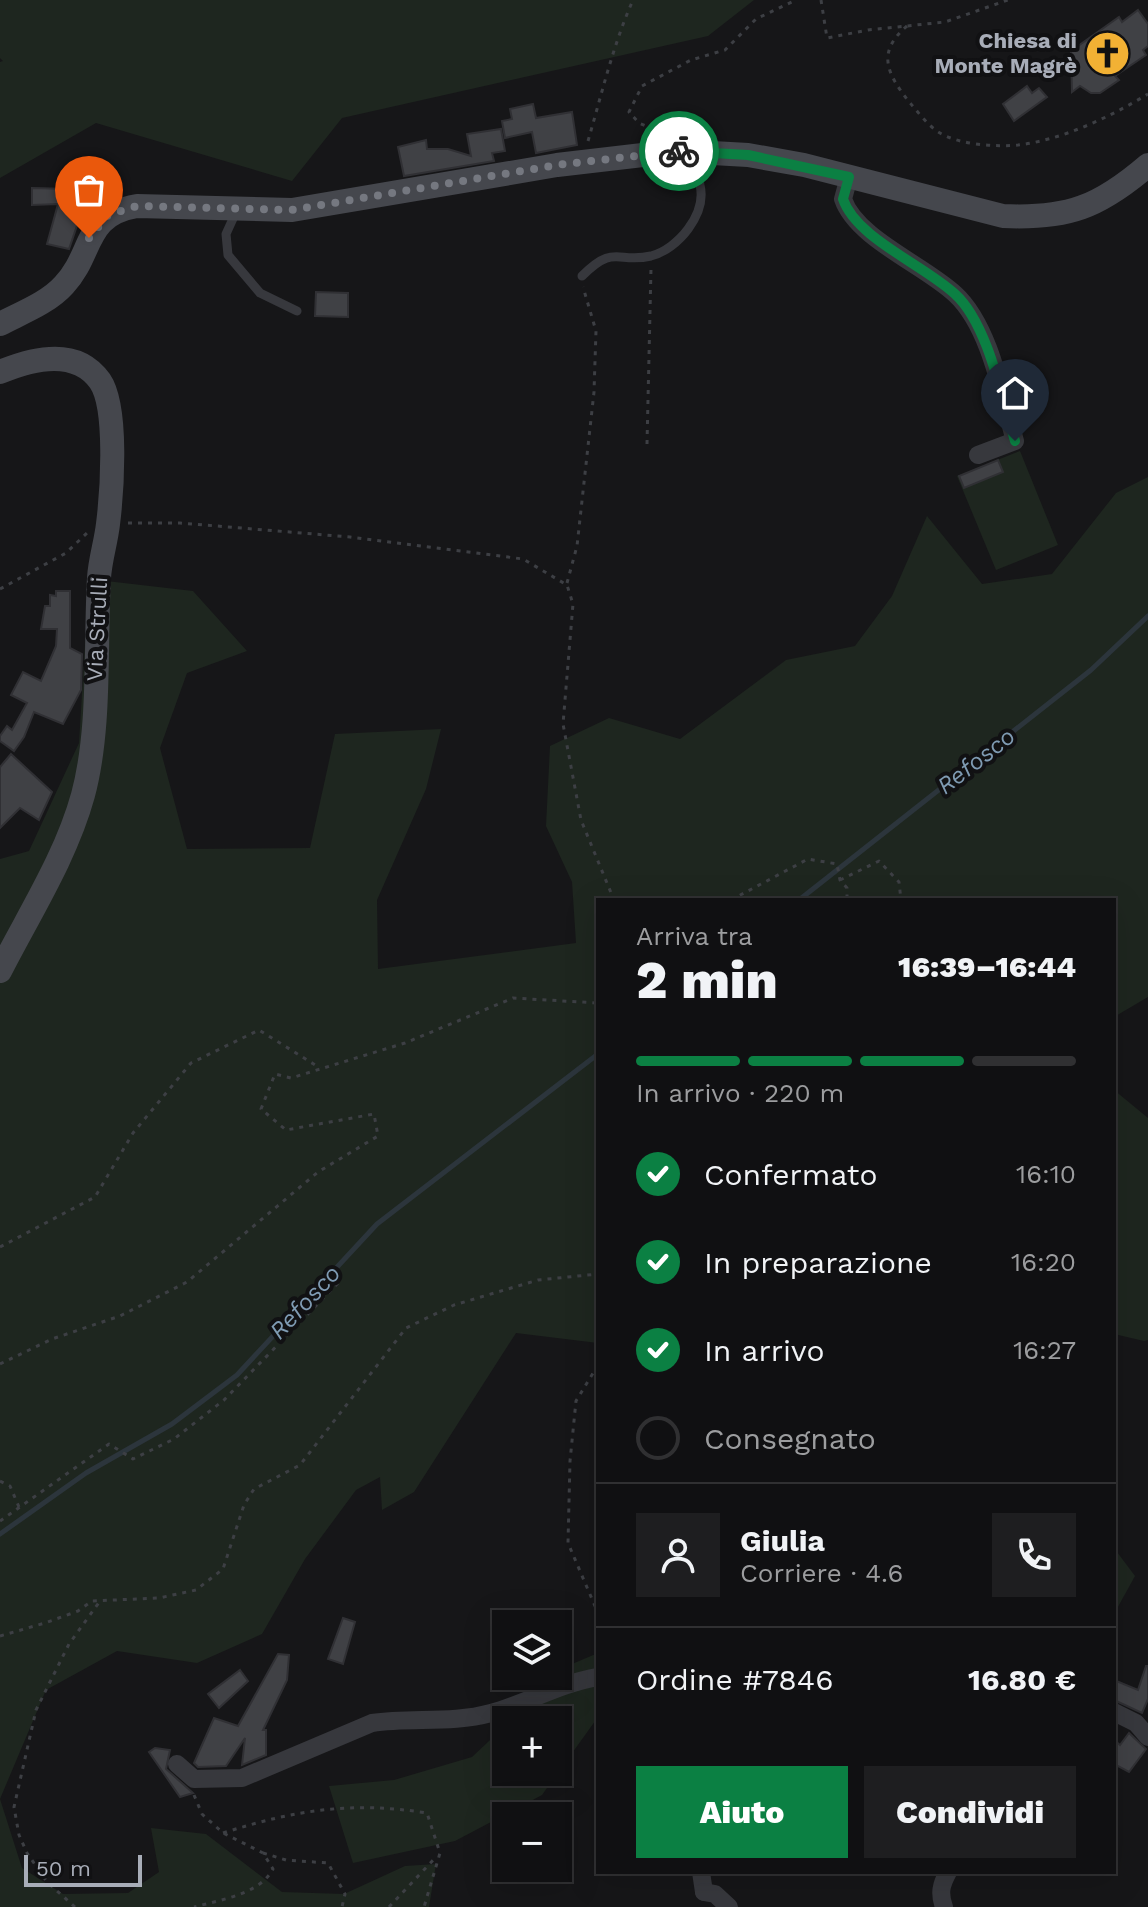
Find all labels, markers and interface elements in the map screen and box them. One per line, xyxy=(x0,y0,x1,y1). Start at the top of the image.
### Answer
place label: Chiesa di Monte Magrè xyxy=(934,28,1077,78)
church icon: Chiesa di Monte Magrè xyxy=(1084,29,1132,77)
courier xyxy=(639,111,719,191)
icon: bike xyxy=(657,129,701,173)
pin xyxy=(55,156,123,238)
icon: bag xyxy=(67,168,111,212)
pin xyxy=(981,359,1049,441)
icon: home xyxy=(993,371,1037,415)
street label: Via Strulli xyxy=(82,576,112,682)
water label: Refosco xyxy=(932,722,1020,800)
text: Arriva tra xyxy=(636,921,753,951)
text: 16:39–16:44 xyxy=(898,949,1076,984)
text: 2 min xyxy=(636,950,778,1011)
text: In arrivo · 220 m xyxy=(636,1078,844,1108)
icon: check xyxy=(636,1152,680,1196)
text: Confermato xyxy=(704,1157,877,1192)
text: 16:10 xyxy=(1016,1159,1076,1189)
icon: check xyxy=(636,1240,680,1284)
text: In preparazione xyxy=(704,1245,932,1280)
text: 16:20 xyxy=(1011,1247,1076,1277)
water label: Refosco xyxy=(264,1259,346,1345)
icon: check xyxy=(636,1328,680,1372)
text: In arrivo xyxy=(704,1333,825,1368)
text: 16:27 xyxy=(1013,1335,1076,1365)
text: Consegnato xyxy=(704,1421,876,1456)
button: person xyxy=(636,1513,720,1597)
button: phone xyxy=(992,1513,1076,1597)
text: Giulia xyxy=(740,1523,825,1558)
text: Corriere · 4.6 xyxy=(740,1558,903,1588)
map controls xyxy=(492,1610,572,1882)
button: layers xyxy=(492,1610,572,1690)
text: Ordine #7846 xyxy=(636,1662,833,1697)
text: 16.80 € xyxy=(968,1662,1076,1697)
button: + xyxy=(492,1706,572,1786)
button: Aiuto xyxy=(636,1766,848,1858)
button: Condividi xyxy=(864,1766,1076,1858)
button: − xyxy=(492,1802,572,1882)
scale bar xyxy=(24,1851,142,1887)
text: 50 m xyxy=(36,1856,91,1881)

